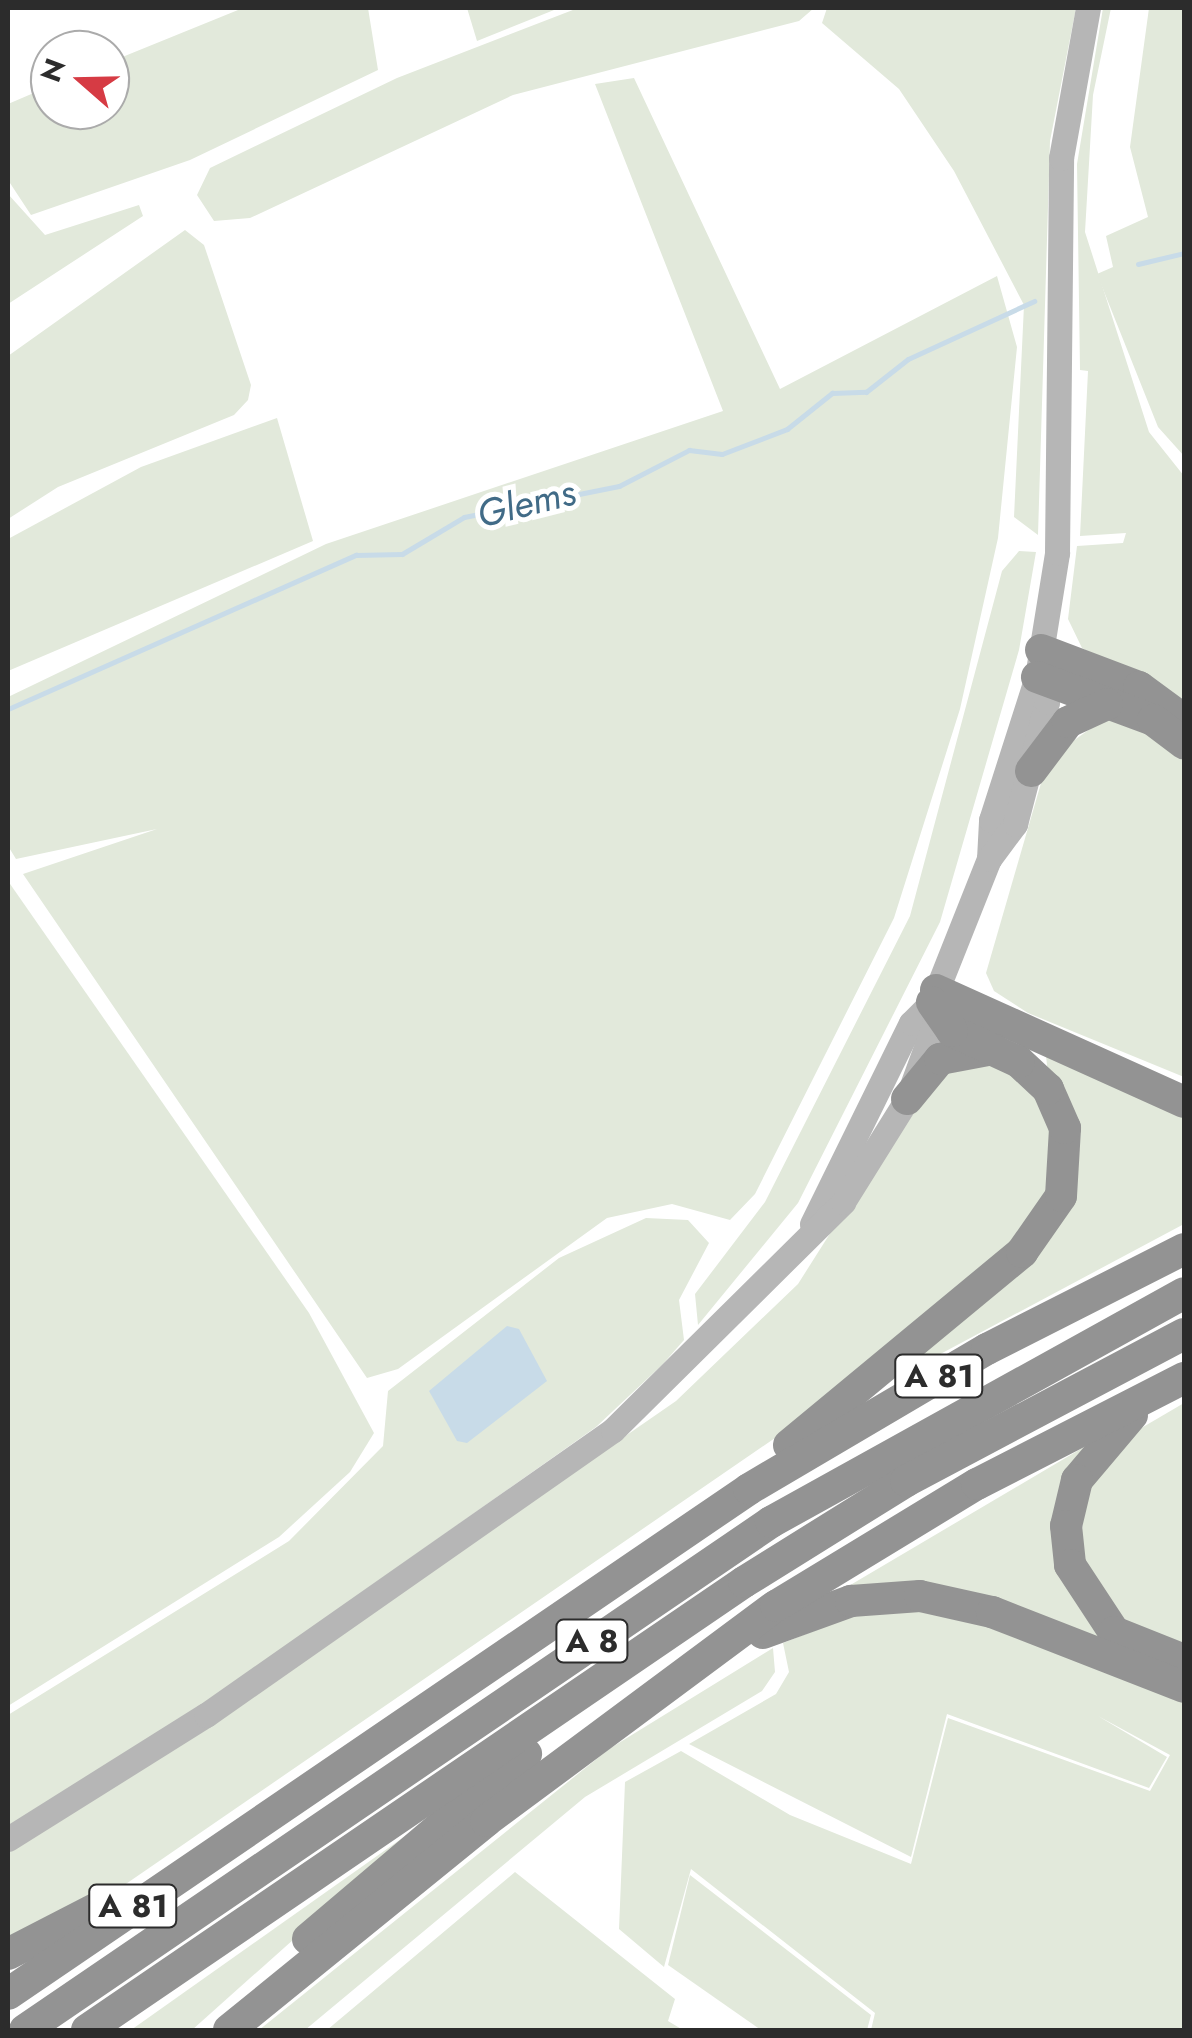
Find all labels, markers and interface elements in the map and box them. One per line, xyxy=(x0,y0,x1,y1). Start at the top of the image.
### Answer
north arrow xyxy=(30,30,130,130)
text: N xyxy=(30,53,76,88)
water label: Glems xyxy=(472,469,580,537)
road number: A 81 xyxy=(894,1349,984,1403)
road number: A 8 xyxy=(554,1614,630,1668)
road number: A 81 xyxy=(88,1879,178,1933)

